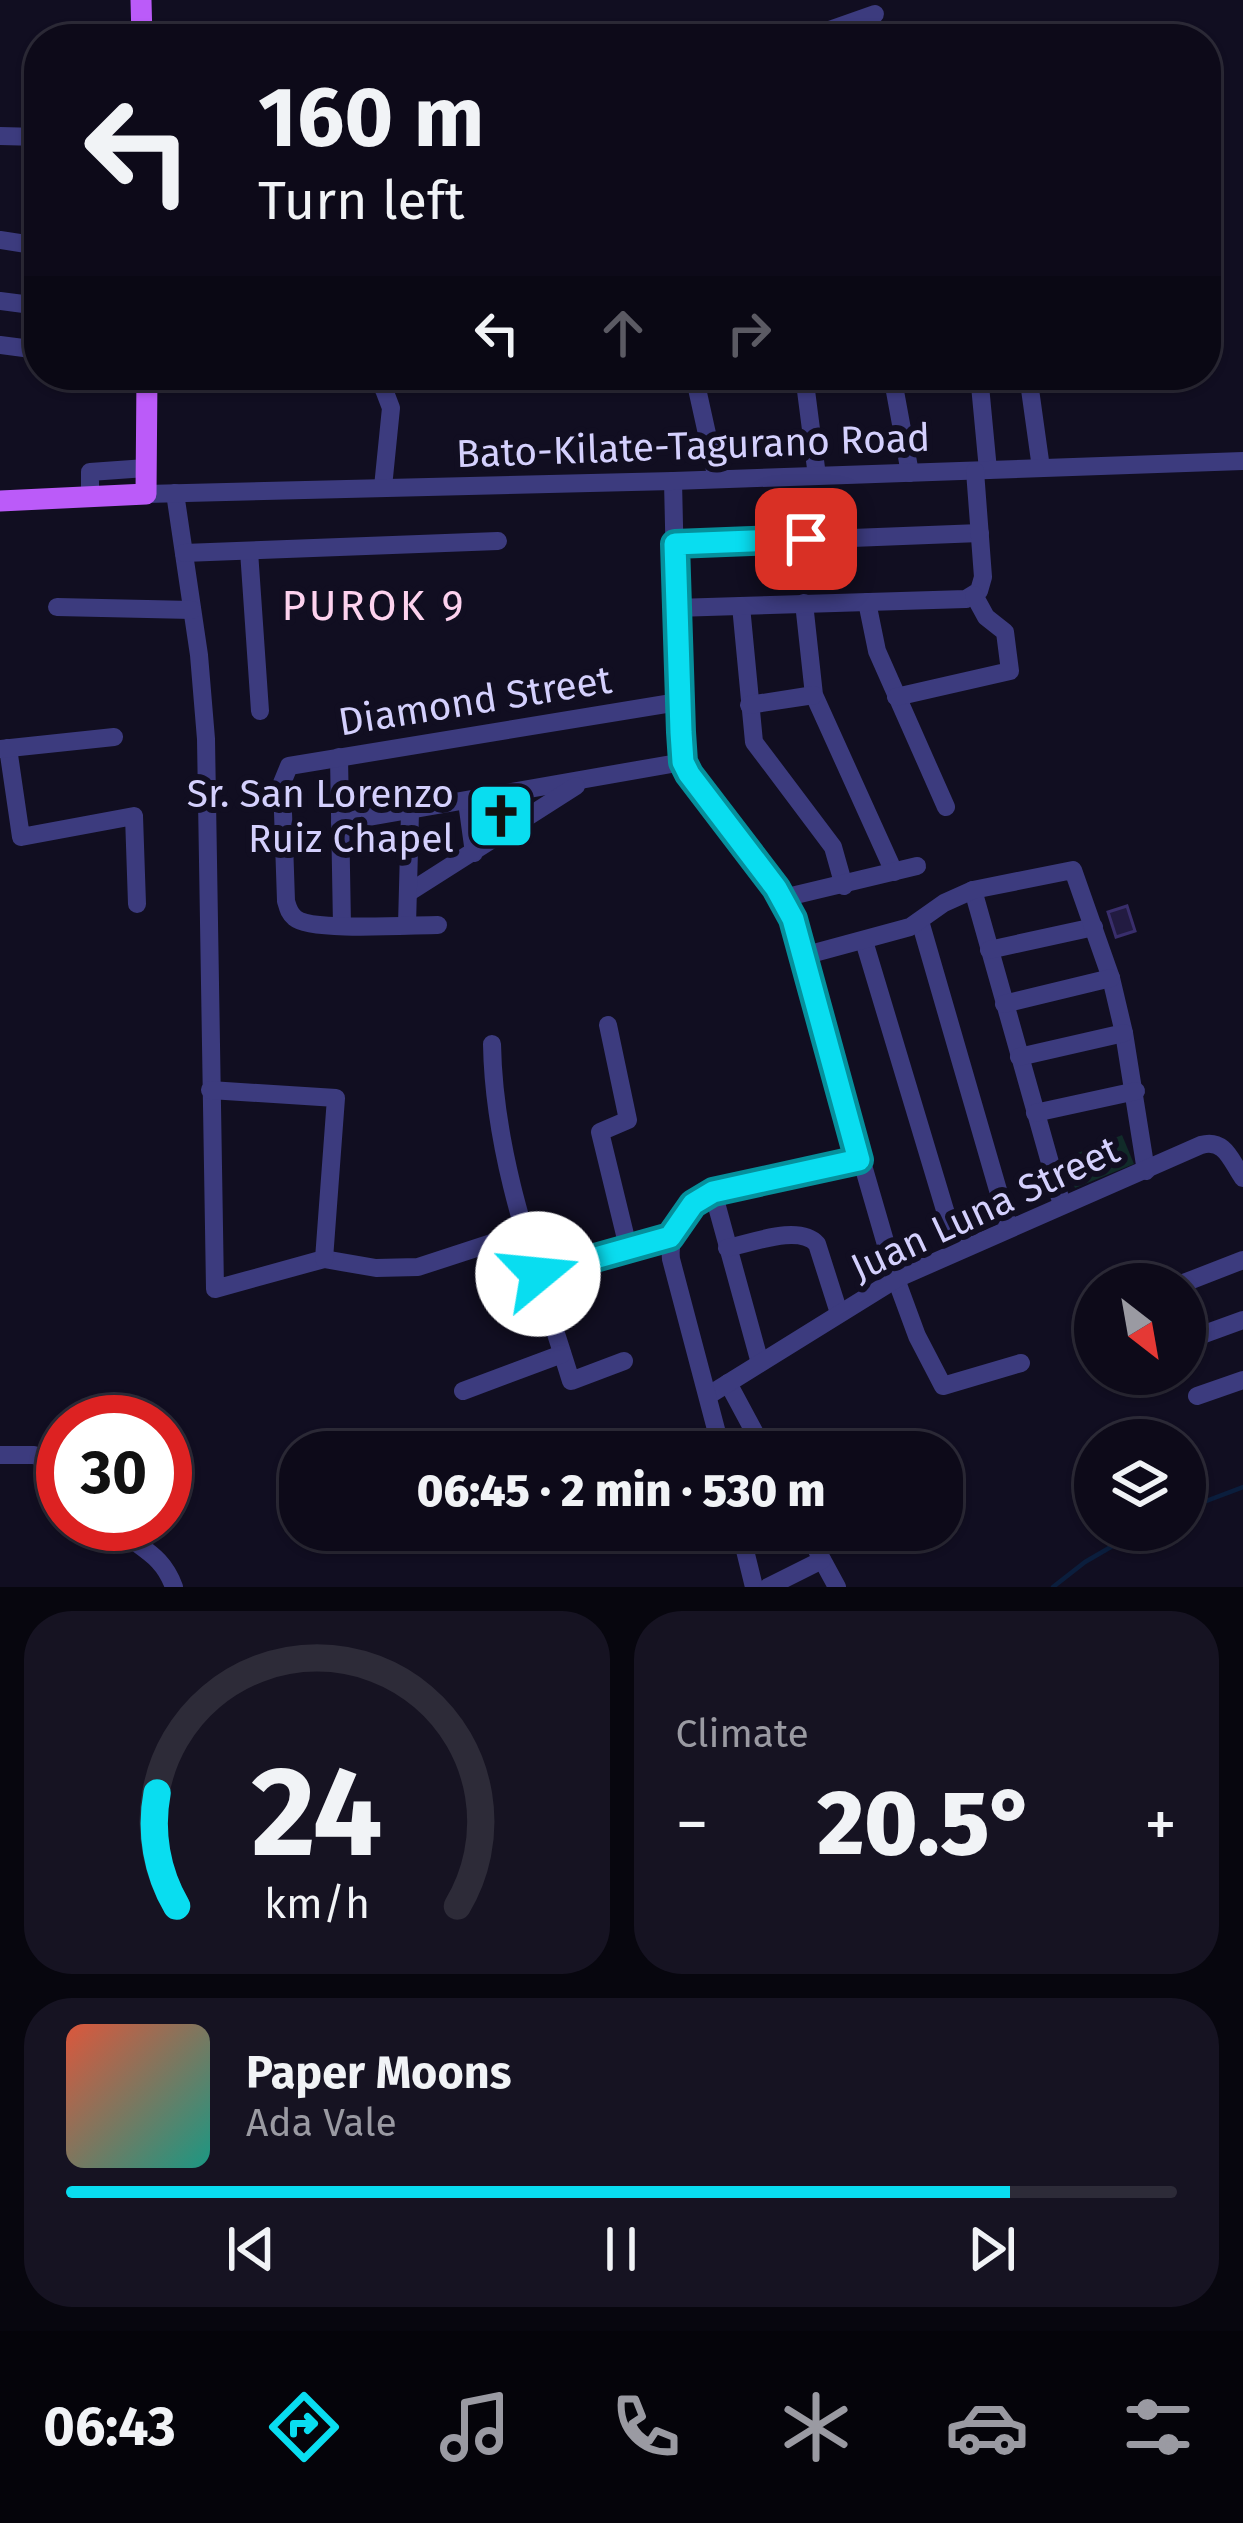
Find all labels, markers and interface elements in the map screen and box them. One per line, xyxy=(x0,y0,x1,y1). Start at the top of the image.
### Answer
text: 160 m xyxy=(258,67,484,168)
icon: left xyxy=(60,72,216,228)
text: Turn left xyxy=(258,169,465,233)
icon: left xyxy=(464,300,530,366)
icon: ahead xyxy=(590,300,656,366)
icon: right xyxy=(716,300,782,366)
street label: Bato-Kilate-Tagurano Road xyxy=(455,415,931,477)
pin xyxy=(755,488,857,590)
icon: arrive xyxy=(773,506,839,572)
district label: PUROK 9 xyxy=(281,581,467,631)
street label: Diamond Street xyxy=(335,657,616,745)
place label: Sr. San Lorenzo Ruiz Chapel xyxy=(187,771,454,862)
church icon: Sr. San Lorenzo Ruiz Chapel xyxy=(466,781,536,851)
street label: Juan Luna Street xyxy=(844,1126,1127,1291)
position arrow xyxy=(475,1211,601,1337)
north arrow xyxy=(1074,1263,1206,1395)
map controls xyxy=(1074,1263,1206,1551)
speed limit sign: 30 xyxy=(36,1395,192,1551)
button: layers xyxy=(1074,1419,1206,1551)
text: 06:45 · 2 min · 530 m xyxy=(417,1464,825,1518)
text: Climate xyxy=(676,1711,809,1757)
text: 24 xyxy=(251,1738,382,1888)
text: 20.5° xyxy=(817,1770,1035,1878)
text: − xyxy=(676,1785,709,1864)
text: + xyxy=(1144,1785,1177,1864)
text: km/h xyxy=(264,1877,370,1928)
text: Paper Moons xyxy=(246,2046,511,2100)
text: Ada Vale xyxy=(246,2100,397,2146)
icon: previous xyxy=(218,2216,284,2282)
icon: pause xyxy=(588,2216,654,2282)
icon: next xyxy=(959,2216,1025,2282)
icon: directions xyxy=(262,2385,346,2469)
icon: music xyxy=(433,2385,517,2469)
icon: phone xyxy=(604,2385,688,2469)
icon: climate xyxy=(774,2385,858,2469)
icon: car xyxy=(945,2385,1029,2469)
icon: filters xyxy=(1116,2385,1200,2469)
text: 06:43 xyxy=(43,2395,176,2459)

